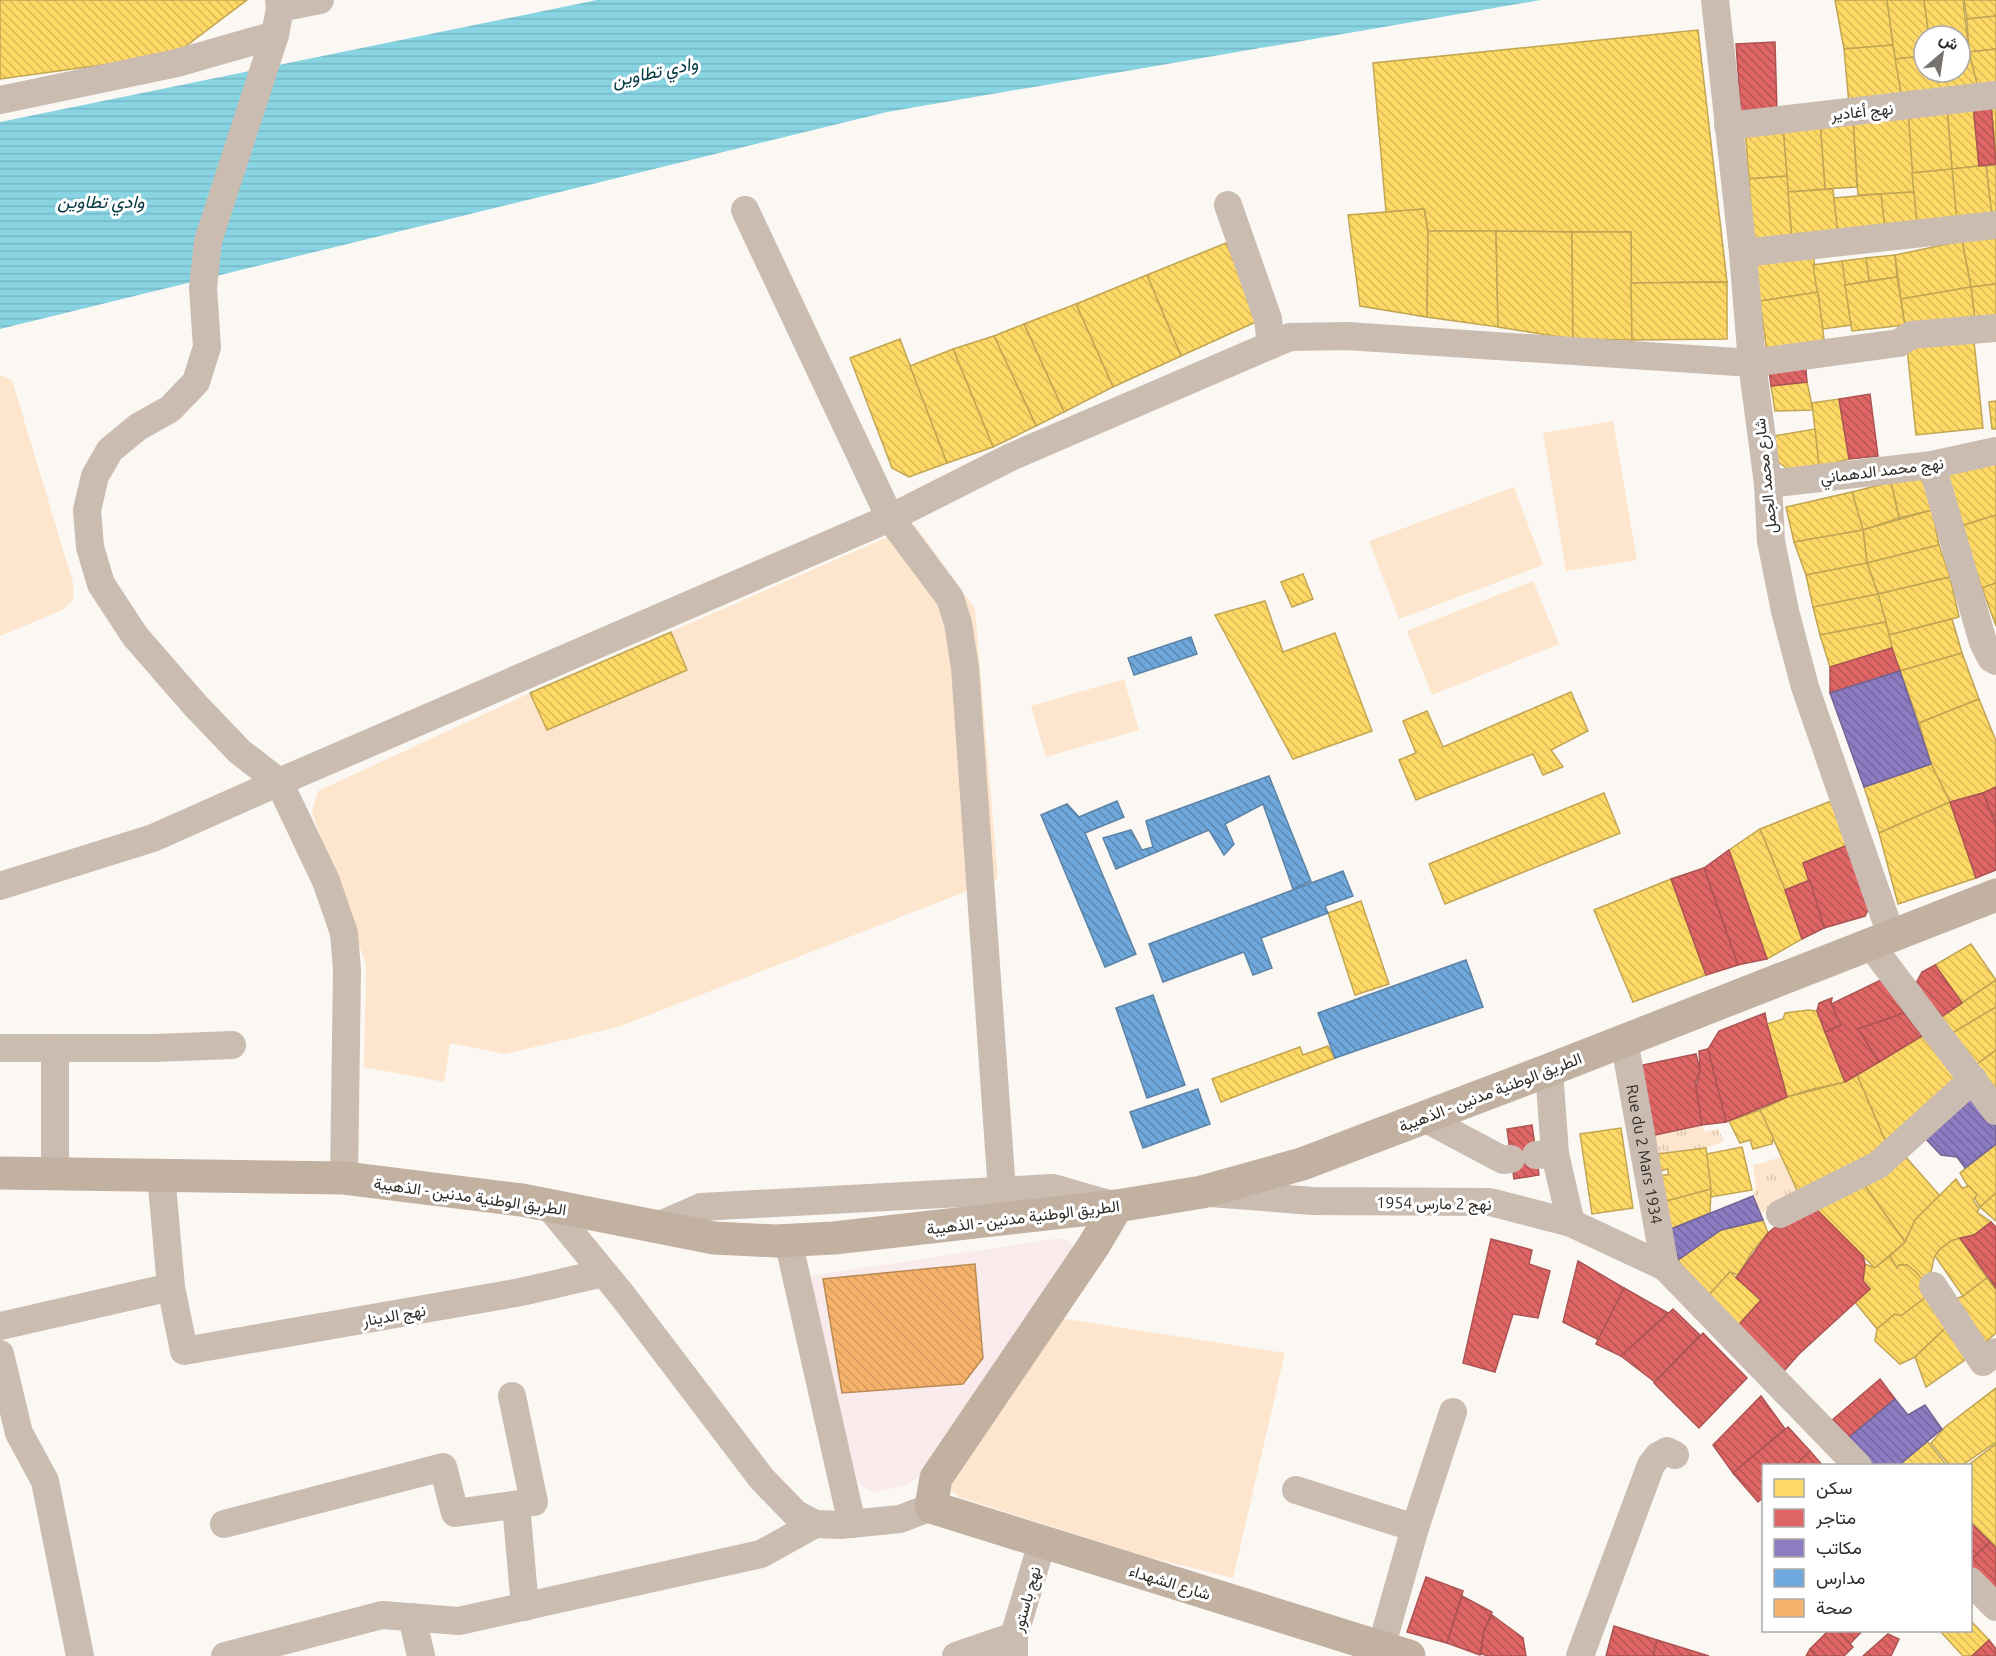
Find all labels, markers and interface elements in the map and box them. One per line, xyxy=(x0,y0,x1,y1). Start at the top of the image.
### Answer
north arrow xyxy=(1912,24,1972,84)
text: ش xyxy=(1936,28,1962,54)
water label: وادي تطاوين xyxy=(610,52,701,96)
street label: نهج أغادير xyxy=(1829,99,1894,126)
water label: وادي تطاوين xyxy=(57,191,145,217)
street label: شارع محمد الجمل xyxy=(1750,417,1783,534)
street label: نهج محمد الدهماني xyxy=(1819,453,1945,491)
street label: الطريق الوطنية مدنين - الذهيبة xyxy=(1396,1049,1585,1137)
street label: Rue du 2 Mars 1934 xyxy=(1623,1083,1666,1225)
street label: الطريق الوطنية مدنين - الذهيبة xyxy=(372,1174,567,1220)
street label: نهج 2 مارس 1954 xyxy=(1376,1193,1492,1216)
street label: الطريق الوطنية مدنين - الذهيبة xyxy=(925,1196,1121,1240)
street label: نهج الدينار xyxy=(360,1301,428,1333)
legend xyxy=(1762,1464,1972,1632)
text: سكن xyxy=(1816,1477,1852,1499)
text: متاجر xyxy=(1815,1507,1856,1529)
text: مكاتب xyxy=(1816,1537,1862,1558)
street label: شارع الشهداء xyxy=(1126,1561,1213,1606)
street label: نهج باستور xyxy=(1008,1564,1047,1636)
text: مدارس xyxy=(1816,1567,1865,1589)
text: صحة xyxy=(1816,1597,1853,1617)

